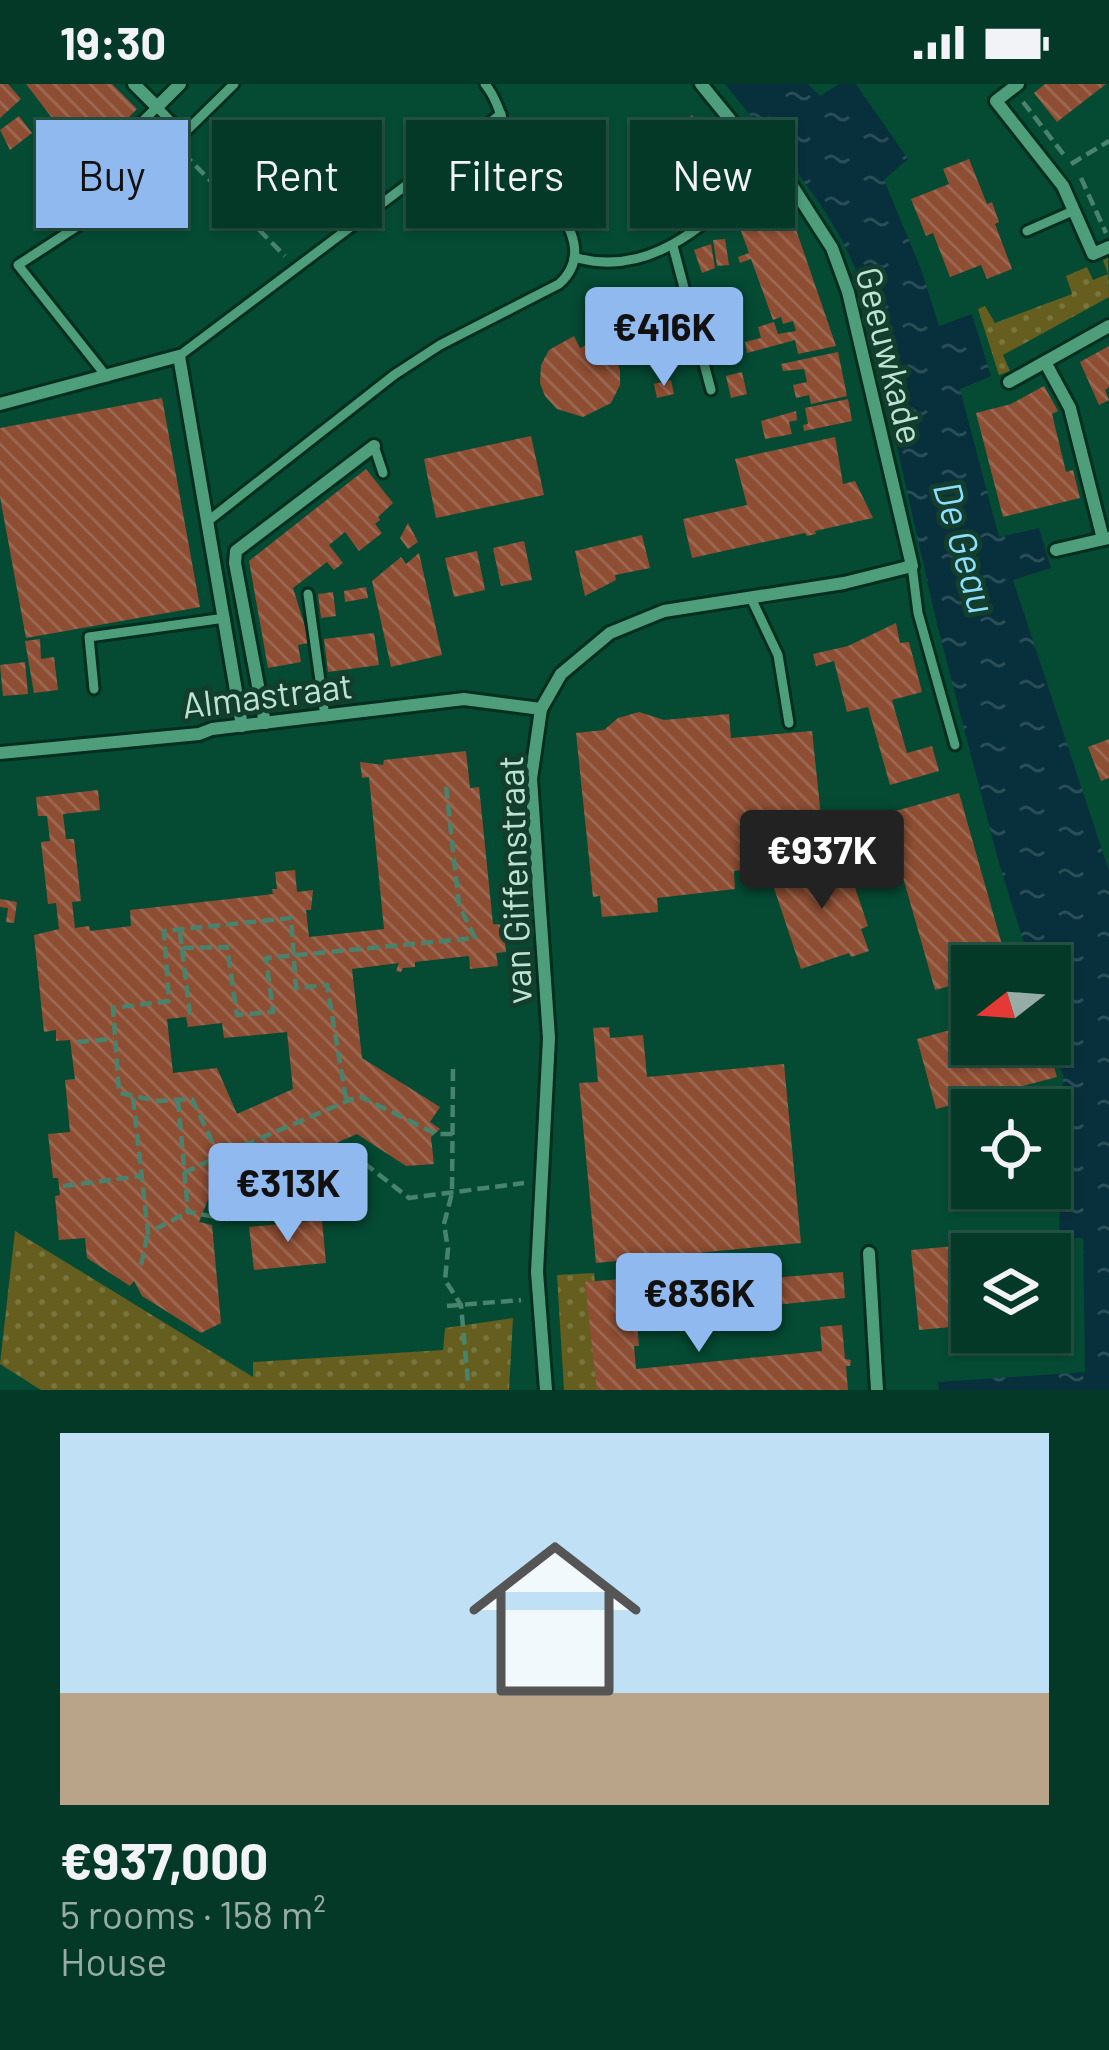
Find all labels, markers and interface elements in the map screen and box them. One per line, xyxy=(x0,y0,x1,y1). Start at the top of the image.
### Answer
text: 19:30 xyxy=(60,15,166,69)
chip: Buy xyxy=(36,120,188,228)
chip: Rent xyxy=(212,120,382,228)
chip: Filters xyxy=(406,120,606,228)
chip: New xyxy=(630,120,795,228)
street label: Geeuwkade xyxy=(848,262,934,448)
pin: €416K xyxy=(580,287,748,389)
text: €416K xyxy=(612,302,716,349)
water label: De Geau xyxy=(925,475,1007,619)
street label: Almastraat xyxy=(179,662,355,726)
street label: van Giffenstraat xyxy=(487,755,539,1005)
pin: €937K xyxy=(738,810,906,912)
text: €937K xyxy=(767,825,877,872)
north arrow xyxy=(951,945,1071,1065)
map controls xyxy=(951,945,1071,1353)
button: locate xyxy=(951,1089,1071,1209)
pin: €313K xyxy=(204,1143,372,1245)
text: €313K xyxy=(236,1158,340,1205)
button: layers xyxy=(951,1233,1071,1353)
pin: €836K xyxy=(615,1253,783,1355)
text: €836K xyxy=(643,1268,755,1315)
icon: home xyxy=(447,1511,663,1727)
text: €937,000 xyxy=(60,1829,268,1890)
text: 5 rooms · 158 m² xyxy=(60,1890,326,1937)
text: House xyxy=(60,1937,167,1984)

